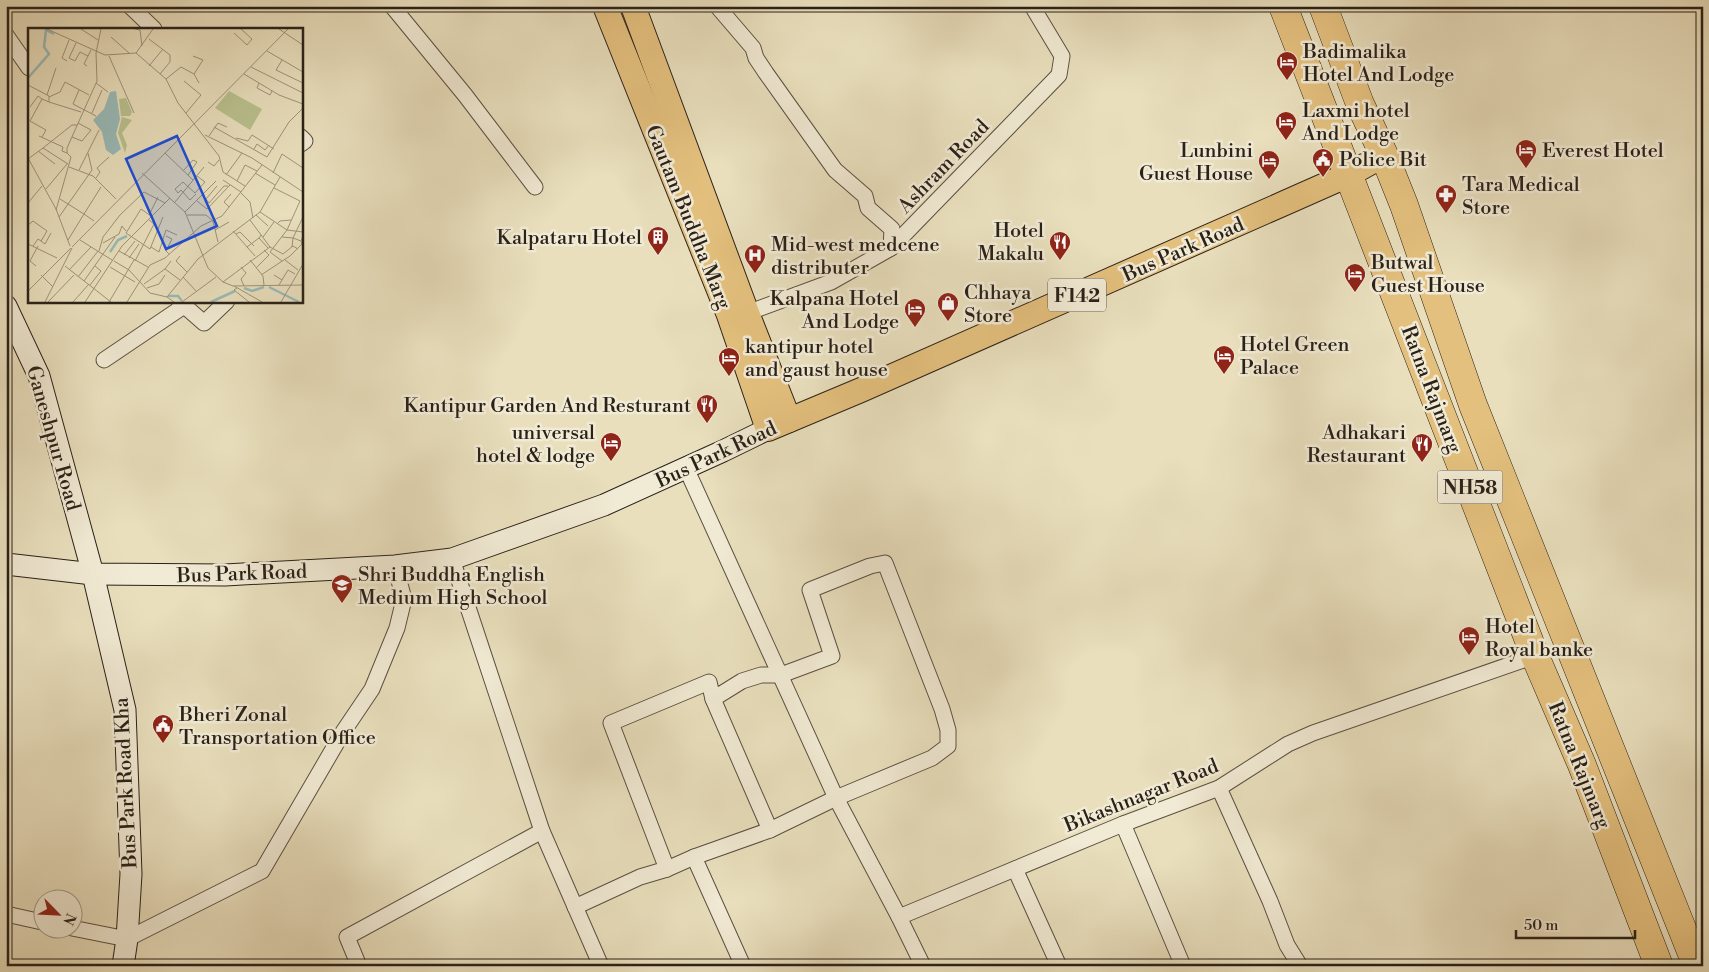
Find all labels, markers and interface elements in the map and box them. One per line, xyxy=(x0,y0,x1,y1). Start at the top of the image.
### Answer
inset map xyxy=(28,28,302,302)
place label: Badimalika Hotel And Lodge xyxy=(1302,40,1454,88)
hotel icon: Badimalika Hotel And Lodge xyxy=(1275,50,1299,81)
place label: Laxmi hotel And Lodge xyxy=(1301,99,1410,147)
hotel icon: Laxmi hotel And Lodge xyxy=(1274,110,1298,141)
street label: Ashram Road xyxy=(892,114,996,220)
street label: Gautam Buddha Marg xyxy=(639,122,736,314)
hotel icon: Everest Hotel xyxy=(1514,138,1538,169)
place label: Lunbini Guest House xyxy=(1139,139,1253,187)
place label: Everest Hotel xyxy=(1542,139,1664,164)
public building icon: Police Bit xyxy=(1311,147,1335,178)
place label: Police Bit xyxy=(1339,148,1427,173)
hotel icon: Lunbini Guest House xyxy=(1257,149,1281,180)
place label: Tara Medical Store xyxy=(1462,173,1580,221)
pharmacy icon: Tara Medical Store xyxy=(1434,183,1458,214)
street label: Bus Park Road xyxy=(1118,212,1249,289)
place label: Hotel Makalu xyxy=(978,219,1045,267)
building icon: Kalpataru Hotel xyxy=(646,225,670,256)
place label: Kalpataru Hotel xyxy=(497,226,642,251)
restaurant icon: Hotel Makalu xyxy=(1048,230,1072,261)
place label: Mid-west medcene distributer xyxy=(771,233,940,281)
hospital icon: Mid-west medcene distributer xyxy=(743,243,767,274)
place label: Butwal Guest House xyxy=(1370,251,1485,299)
hotel icon: Butwal Guest House xyxy=(1343,262,1367,293)
road number: F142 xyxy=(1048,278,1106,312)
place label: Chhaya Store xyxy=(964,281,1032,329)
place label: Kalpana Hotel And Lodge xyxy=(770,287,899,335)
shop icon: Chhaya Store xyxy=(936,291,960,322)
hotel icon: Kalpana Hotel And Lodge xyxy=(903,297,927,328)
street label: Ratna Rajmarg xyxy=(1395,322,1467,458)
place label: Hotel Green Palace xyxy=(1240,333,1350,381)
place label: kantipur hotel and gaust house xyxy=(745,335,888,383)
hotel icon: Hotel Green Palace xyxy=(1212,344,1236,375)
hotel icon: kantipur hotel and gaust house xyxy=(717,346,741,377)
street label: Ganeshpur Road xyxy=(20,363,85,514)
restaurant icon: Kantipur Garden And Resturant xyxy=(695,393,719,424)
place label: Kantipur Garden And Resturant xyxy=(403,394,691,419)
street label: Bus Park Road xyxy=(651,416,782,495)
place label: universal hotel & lodge xyxy=(476,421,595,469)
place label: Adhakari Restaurant xyxy=(1307,421,1406,469)
hotel icon: universal hotel & lodge xyxy=(599,431,623,462)
restaurant icon: Adhakari Restaurant xyxy=(1410,432,1434,463)
road number: NH58 xyxy=(1438,471,1502,504)
street label: Bus Park Road xyxy=(175,560,308,589)
place label: Shri Buddha English Medium High School xyxy=(358,563,548,611)
school or university icon: Shri Buddha English Medium High School xyxy=(330,573,354,604)
place label: Hotel Royal banke xyxy=(1485,615,1593,663)
hotel icon: Hotel Royal banke xyxy=(1457,625,1481,656)
street label: Bus Park Road Kha xyxy=(109,696,144,870)
street label: Ratna Rajmarg xyxy=(1542,698,1616,833)
place label: Bheri Zonal Transportation Office xyxy=(178,703,376,751)
public building icon: Bheri Zonal Transportation Office xyxy=(151,713,175,744)
street label: Bikashnagar Road xyxy=(1060,754,1223,839)
north arrow xyxy=(32,890,82,940)
scale bar xyxy=(1516,907,1635,939)
text: N xyxy=(58,910,79,928)
text: 50 m xyxy=(1524,916,1558,935)

